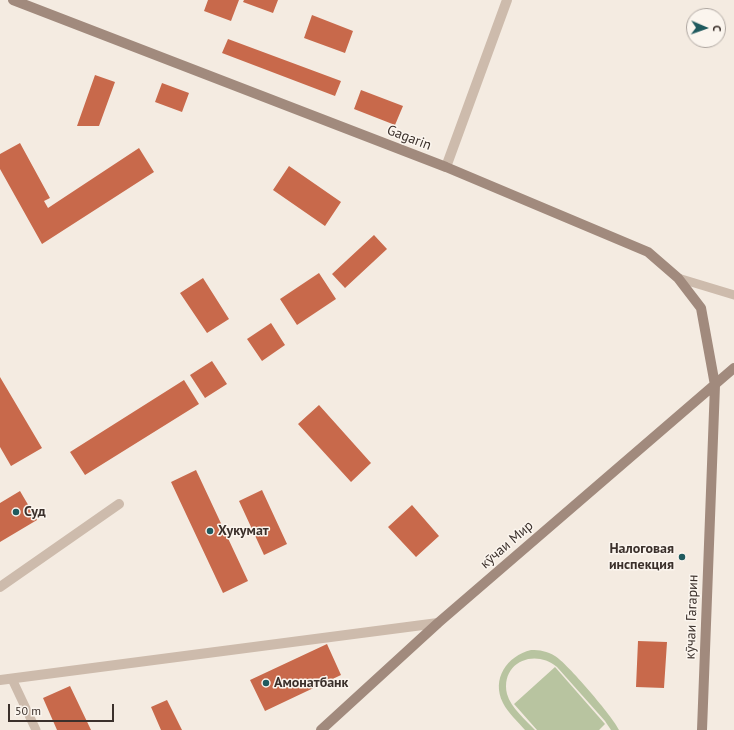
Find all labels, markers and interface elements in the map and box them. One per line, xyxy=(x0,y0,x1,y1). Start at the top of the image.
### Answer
north arrow xyxy=(686,8,726,48)
text: С xyxy=(710,25,724,32)
street label: Gagarin xyxy=(384,122,434,154)
place label: Суд xyxy=(24,504,46,520)
marker: Суд xyxy=(11,507,21,517)
street label: кӯчаи Мир xyxy=(477,517,537,573)
place label: Хукумат xyxy=(218,523,269,539)
marker: Хукумат xyxy=(205,526,215,536)
place label: Налоговая инспекция xyxy=(609,541,674,574)
marker: Налоговая инспекция xyxy=(677,552,687,562)
street label: кӯчаи Гагарин xyxy=(682,574,702,660)
place label: Амонатбанк xyxy=(274,675,348,691)
marker: Амонатбанк xyxy=(261,678,271,688)
scale bar xyxy=(10,696,116,722)
text: 50 m xyxy=(15,703,41,718)

